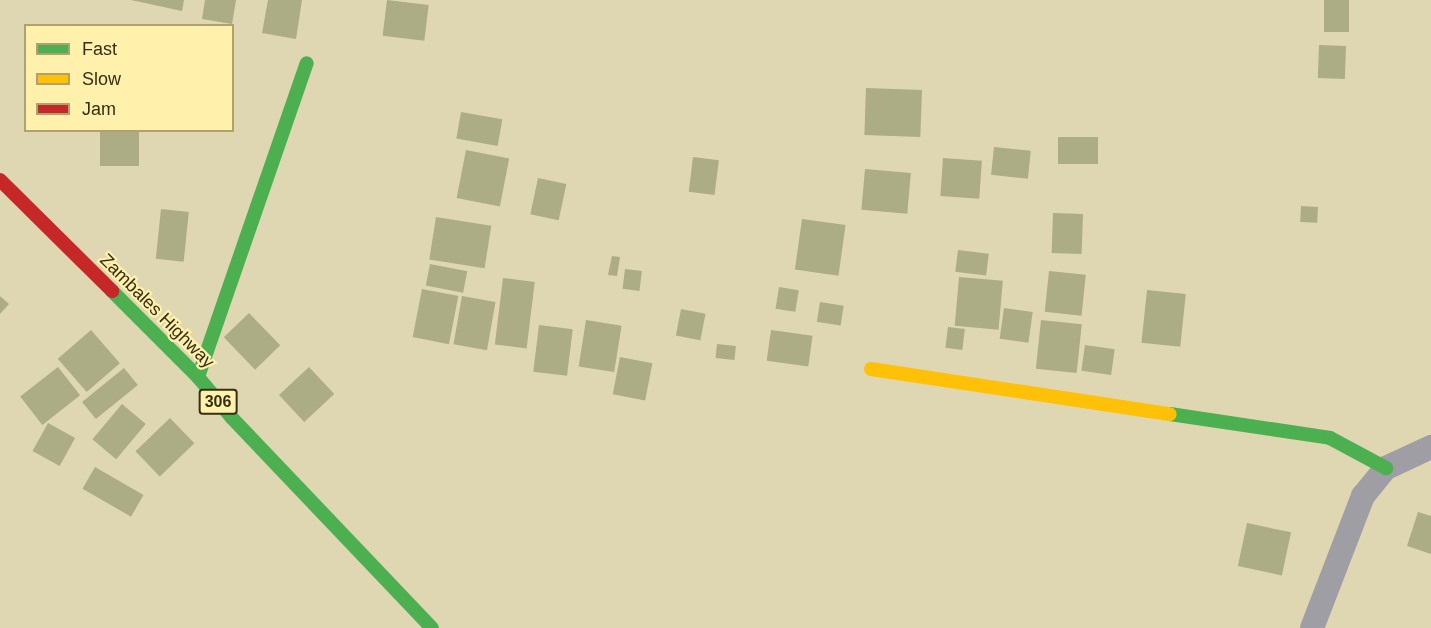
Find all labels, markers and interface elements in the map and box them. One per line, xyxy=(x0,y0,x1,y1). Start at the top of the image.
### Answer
legend xyxy=(24,24,234,132)
text: Fast xyxy=(82,39,117,59)
text: Slow xyxy=(82,69,121,89)
text: Jam xyxy=(82,99,116,119)
street label: Zambales Highway xyxy=(95,249,219,373)
road number: 306 xyxy=(198,389,238,415)

